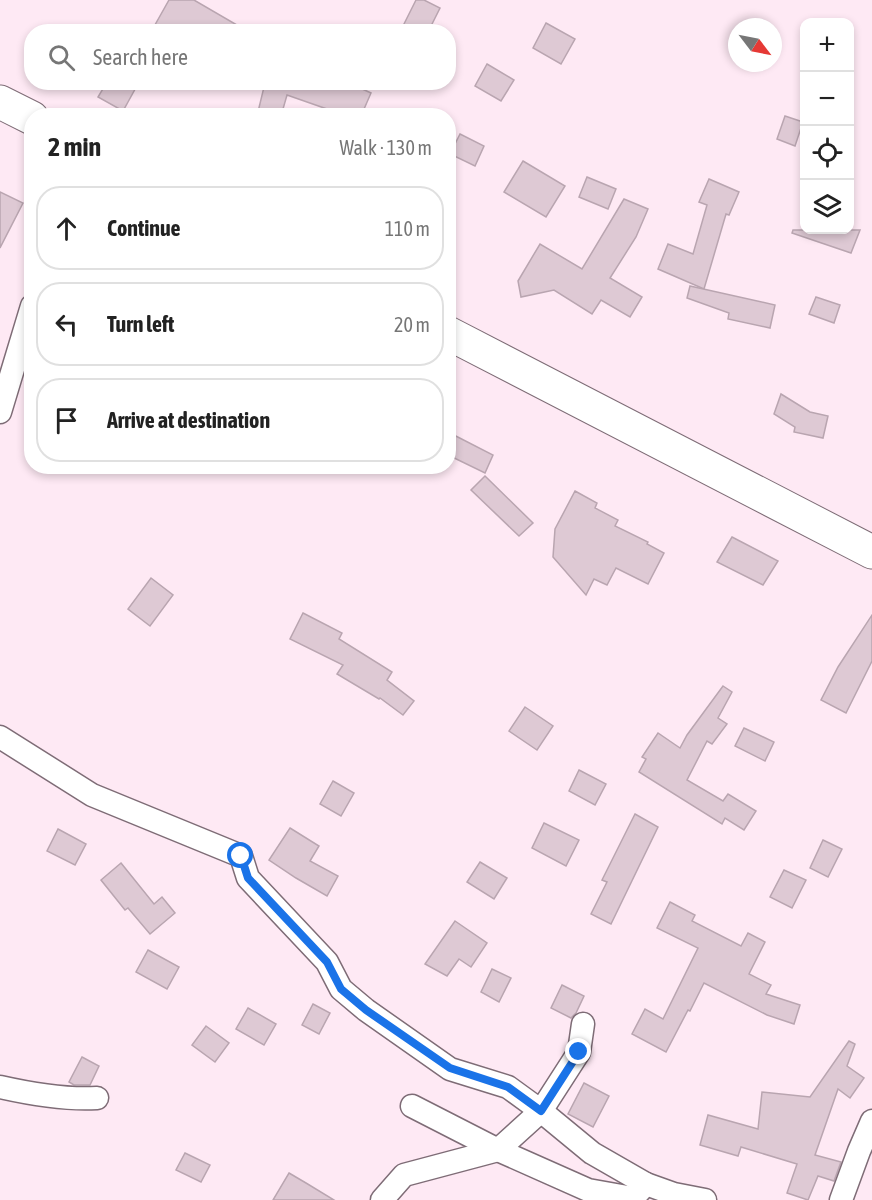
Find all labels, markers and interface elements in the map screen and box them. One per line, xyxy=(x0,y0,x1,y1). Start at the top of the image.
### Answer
north arrow xyxy=(728,18,782,72)
map controls xyxy=(800,18,854,234)
button: + xyxy=(800,18,854,72)
search box xyxy=(24,24,456,90)
icon: search xyxy=(45,41,78,74)
text: Search here xyxy=(93,44,188,70)
button: − xyxy=(800,72,854,126)
button: locate xyxy=(800,126,854,180)
text: 2 min xyxy=(48,132,101,162)
text: Walk · 130 m xyxy=(340,136,432,159)
button: layers xyxy=(800,180,854,234)
icon: ahead xyxy=(50,212,83,245)
text: Continue xyxy=(107,215,181,241)
text: 110 m xyxy=(385,217,430,240)
icon: left xyxy=(50,308,83,341)
text: Turn left xyxy=(107,311,174,337)
text: 20 m xyxy=(394,313,430,336)
icon: arrive xyxy=(50,404,83,437)
text: Arrive at destination xyxy=(107,407,270,433)
route start xyxy=(227,842,253,868)
route end xyxy=(565,1038,591,1064)

